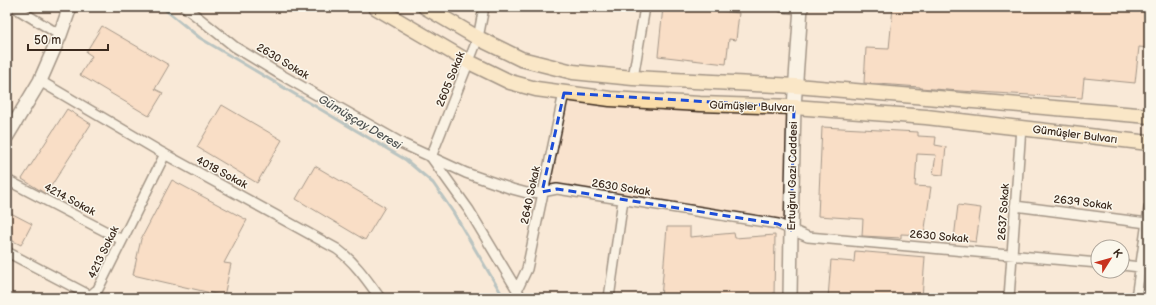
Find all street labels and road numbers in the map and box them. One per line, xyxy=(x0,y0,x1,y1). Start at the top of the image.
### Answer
street label: 2630 Sokak xyxy=(254,41,312,82)
street label: 2605 Sokak xyxy=(433,49,468,109)
street label: Gümüşler Bulvarı xyxy=(709,99,795,114)
street label: Ertuğrul Gazi Caddesi xyxy=(785,121,800,231)
street label: Gümüşler Bulvarı xyxy=(1032,123,1118,146)
street label: 4018 Sokak xyxy=(194,153,250,192)
street label: 2640 Sokak xyxy=(518,164,543,225)
street label: 2630 Sokak xyxy=(591,176,652,199)
street label: 4214 Sokak xyxy=(42,180,98,219)
street label: 2637 Sokak xyxy=(995,182,1012,241)
street label: 2639 Sokak xyxy=(1053,192,1114,213)
street label: 4213 Sokak xyxy=(85,223,122,280)
street label: 2630 Sokak xyxy=(909,227,969,246)

